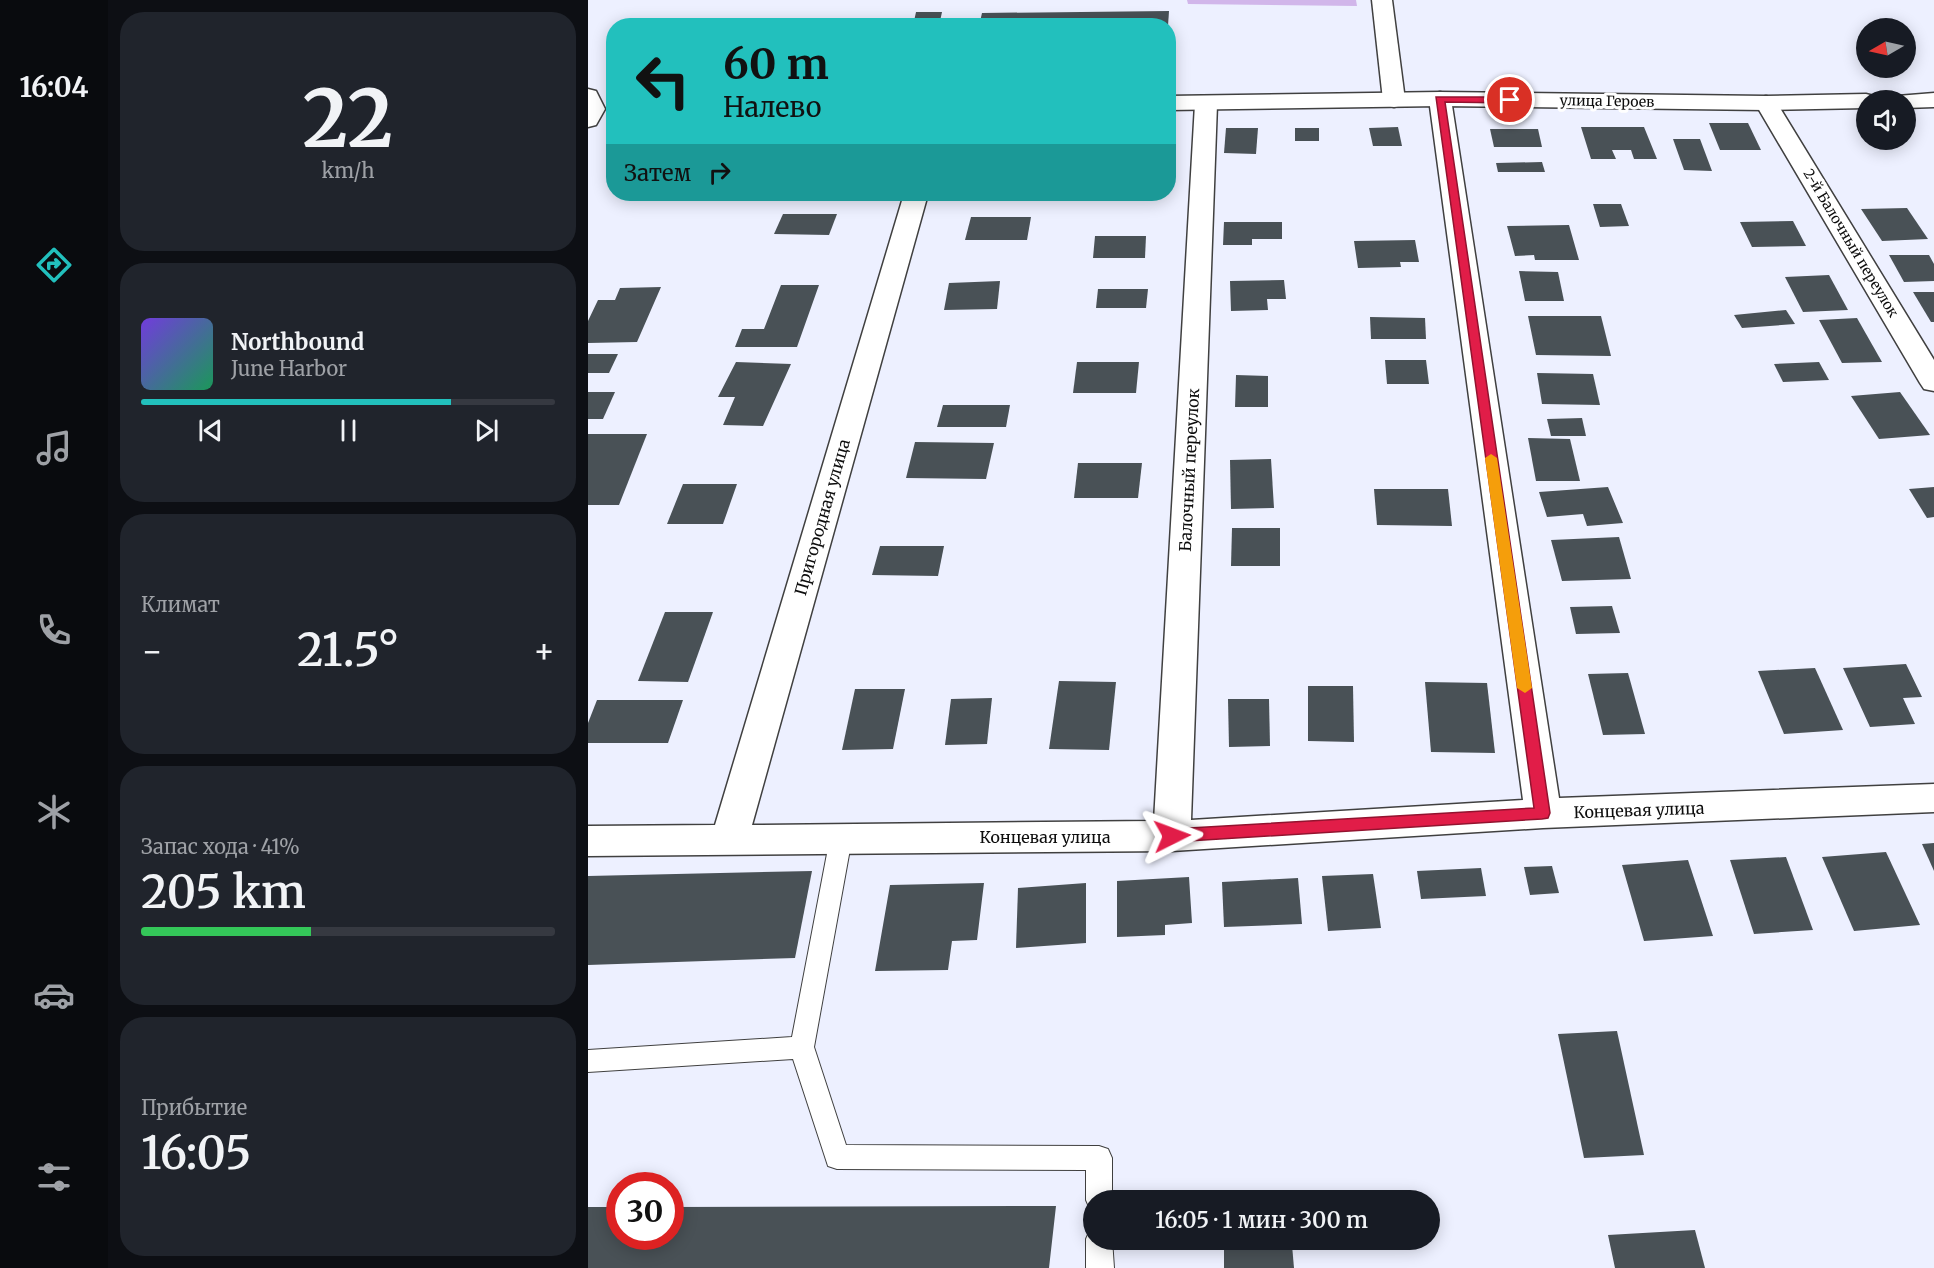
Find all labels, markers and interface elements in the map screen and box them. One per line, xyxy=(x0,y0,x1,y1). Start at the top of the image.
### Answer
north arrow xyxy=(1856,18,1916,78)
map controls xyxy=(1856,18,1916,150)
text: 60 m xyxy=(723,38,829,90)
icon: left xyxy=(624,42,702,120)
text: 16:04 xyxy=(20,70,88,104)
text: 22 xyxy=(303,70,393,168)
pin xyxy=(1484,74,1535,125)
icon: arrive xyxy=(1493,83,1526,116)
text: Налево xyxy=(723,90,821,124)
button: sound xyxy=(1856,90,1916,150)
street label: улица Героев xyxy=(1560,91,1654,111)
icon: right xyxy=(703,156,736,189)
text: km/h xyxy=(322,158,374,183)
text: Затем xyxy=(624,159,691,187)
street label: 2-й Балочный переулок xyxy=(1799,165,1903,321)
icon: directions xyxy=(33,244,75,286)
text: Northbound xyxy=(231,328,364,356)
text: June Harbor xyxy=(231,356,347,381)
street label: Балочный переулок xyxy=(1175,388,1203,552)
icon: previous xyxy=(194,414,227,447)
icon: pause xyxy=(332,414,365,447)
icon: next xyxy=(470,414,503,447)
icon: music xyxy=(33,427,75,469)
street label: Пригородная улица xyxy=(790,436,854,598)
text: Климат xyxy=(141,592,220,617)
icon: phone xyxy=(33,609,75,651)
text: 21.5° xyxy=(297,622,399,678)
text: − xyxy=(141,631,163,672)
text: + xyxy=(533,631,555,672)
icon: climate xyxy=(33,791,75,833)
street label: Концевая улица xyxy=(1573,798,1705,822)
position arrow xyxy=(1140,804,1204,868)
street label: Концевая улица xyxy=(980,827,1111,847)
text: Запас хода · 41% xyxy=(141,834,300,859)
text: 205 km xyxy=(141,864,306,920)
icon: car xyxy=(33,974,75,1016)
text: Прибытие xyxy=(141,1095,247,1120)
text: 16:05 xyxy=(141,1125,251,1181)
icon: filters xyxy=(33,1156,75,1198)
speed limit sign: 30 xyxy=(606,1172,684,1250)
text: 16:05 · 1 мин · 300 m xyxy=(1155,1206,1368,1234)

